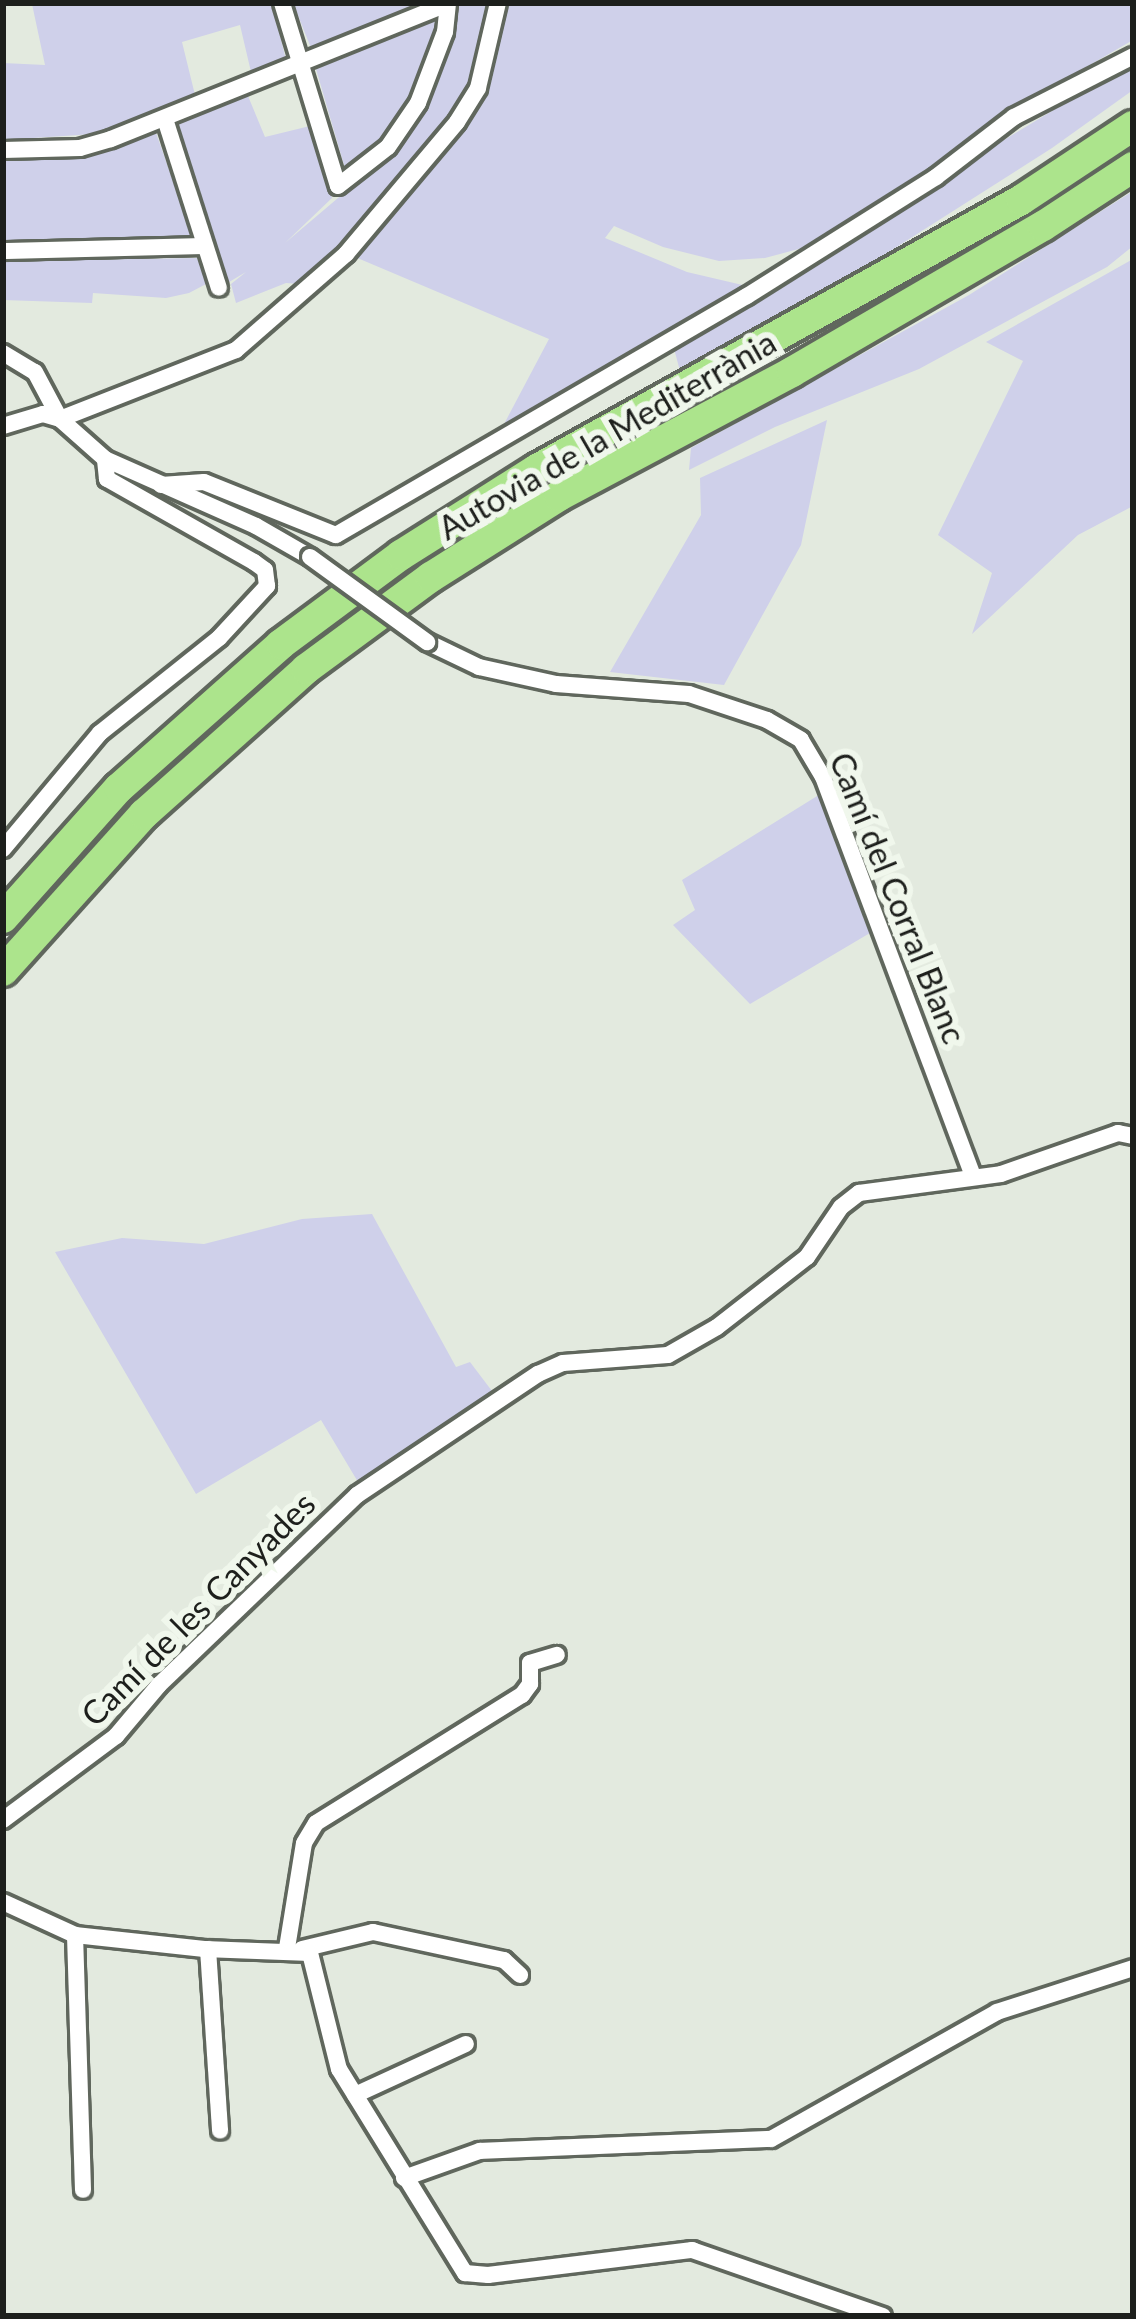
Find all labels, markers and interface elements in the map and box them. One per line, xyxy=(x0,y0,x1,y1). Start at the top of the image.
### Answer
street label: Autovia de la Mediterrània xyxy=(431,322,783,548)
street label: Camí del Corral Blanc xyxy=(822,747,974,1049)
street label: Camí de les Canyades xyxy=(73,1484,323,1734)

